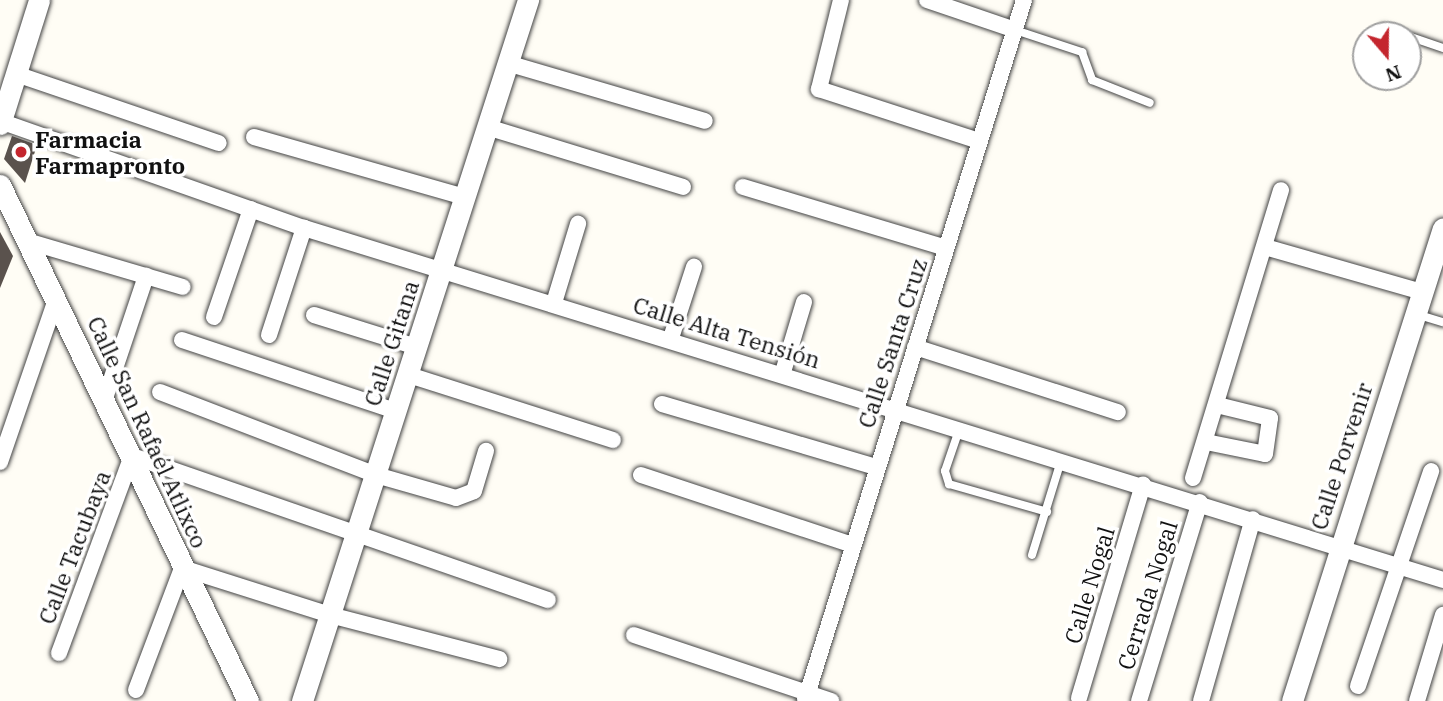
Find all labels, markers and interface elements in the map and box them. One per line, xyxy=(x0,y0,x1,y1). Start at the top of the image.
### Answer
north arrow xyxy=(1352,21,1422,91)
text: N xyxy=(1382,60,1405,88)
place label: Farmacia Farmapronto xyxy=(35,125,185,179)
marker: Farmacia Farmapronto xyxy=(13,144,29,160)
street label: Calle Santa Cruz xyxy=(852,255,932,431)
street label: Calle Gitana xyxy=(358,277,424,409)
street label: Calle Alta Tensión xyxy=(630,290,824,374)
street label: Calle San Rafaél Atlixco xyxy=(82,312,214,552)
street label: Calle Porvenir xyxy=(1304,379,1378,533)
street label: Calle Tacubaya xyxy=(32,466,116,628)
street label: Cerrada Nogal xyxy=(1111,517,1183,673)
street label: Calle Nogal xyxy=(1058,523,1120,647)

